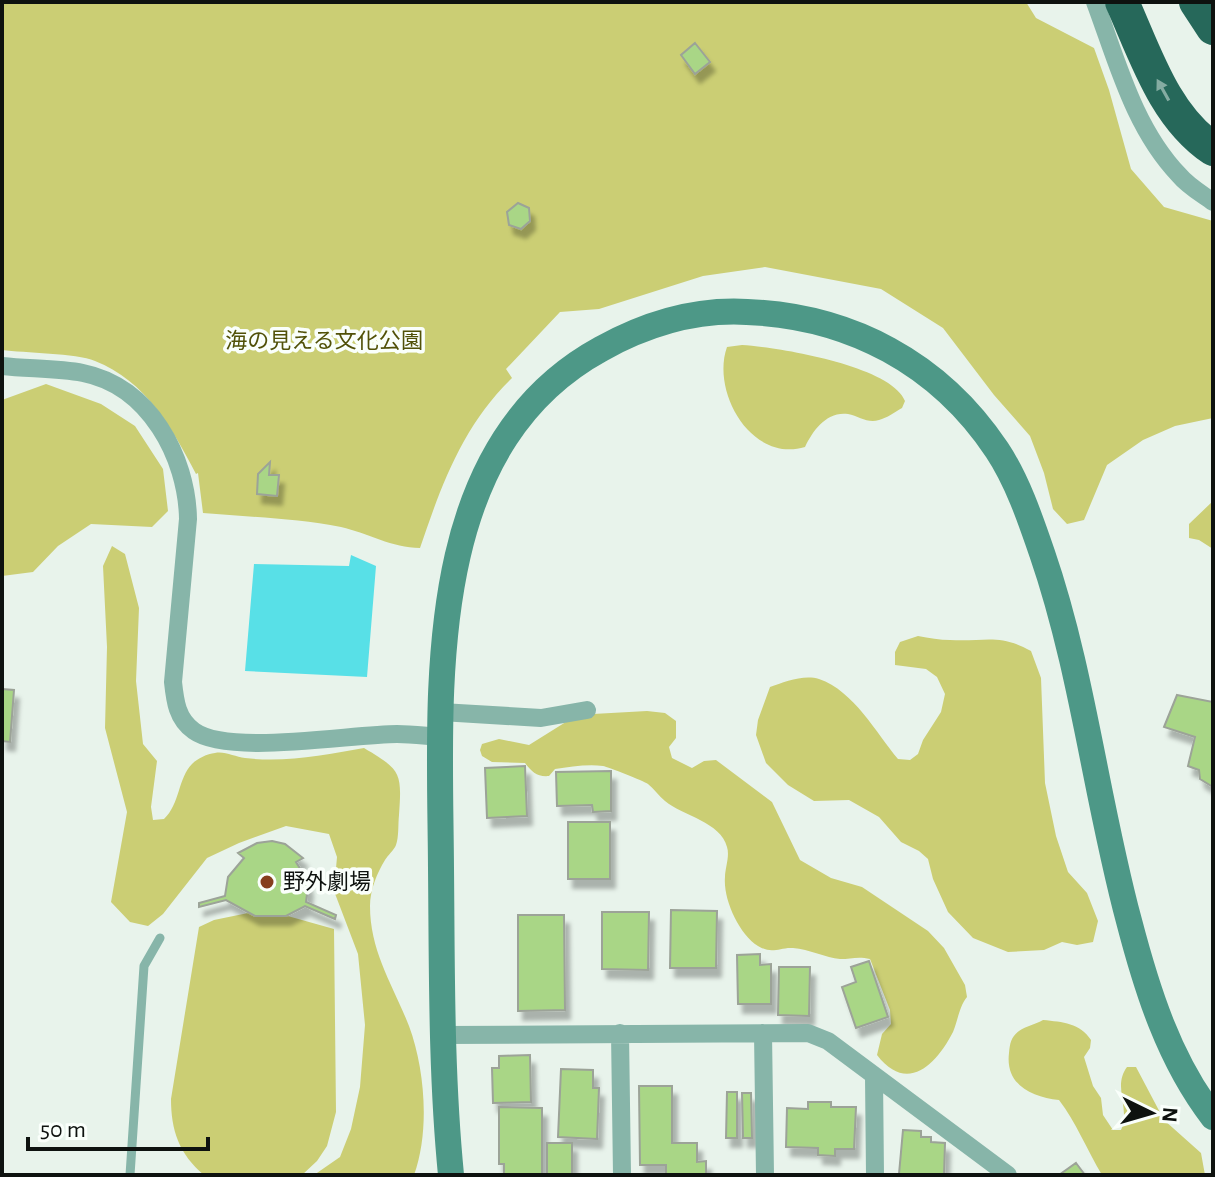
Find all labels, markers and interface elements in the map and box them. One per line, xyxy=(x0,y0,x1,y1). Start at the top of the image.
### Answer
one-way arrow xyxy=(1156,79,1170,101)
park label: 海の見える文化公園 xyxy=(225,329,423,352)
place label: 野外劇場 xyxy=(283,870,371,893)
marker: 野外劇場 xyxy=(258,873,276,891)
north arrow xyxy=(1111,1073,1191,1153)
scale bar xyxy=(28,1101,208,1151)
text: N xyxy=(1158,1106,1182,1123)
text: 50 m xyxy=(40,1118,86,1142)

